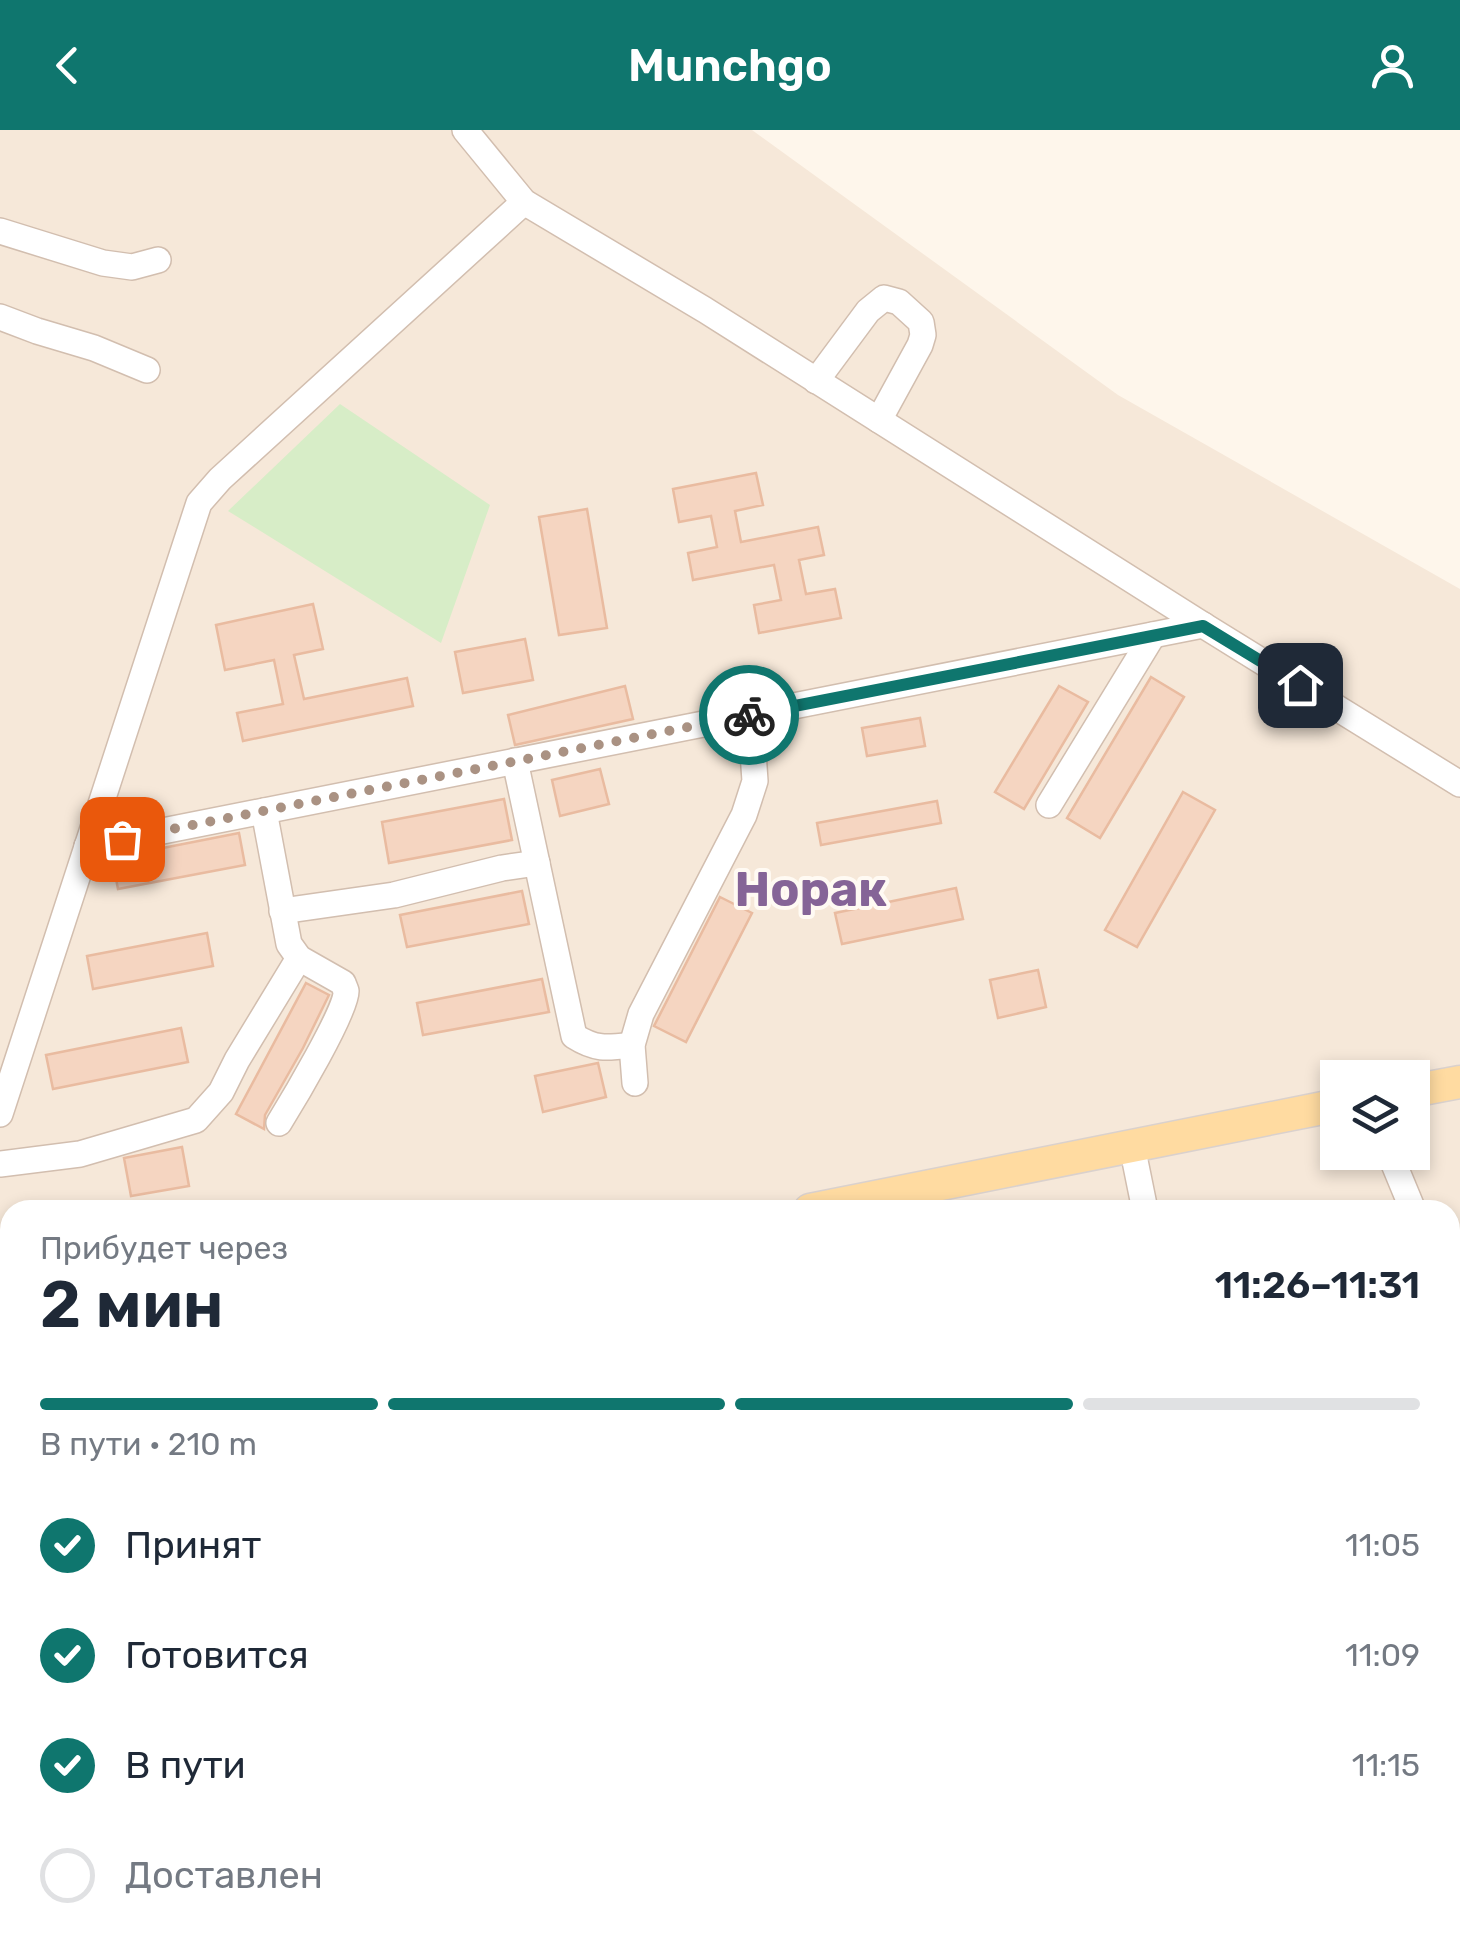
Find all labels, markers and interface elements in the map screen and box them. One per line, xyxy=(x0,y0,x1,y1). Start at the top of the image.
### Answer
icon: back xyxy=(40,38,95,93)
icon: person xyxy=(1365,38,1420,93)
text: Munchgo xyxy=(628,39,832,92)
pin xyxy=(1258,643,1343,728)
icon: home xyxy=(1273,658,1328,713)
courier xyxy=(699,665,799,765)
icon: bike xyxy=(722,688,777,743)
pin xyxy=(80,797,165,882)
icon: bag xyxy=(95,812,150,867)
district label: Норак xyxy=(735,861,887,918)
map controls xyxy=(1320,1060,1430,1170)
button: layers xyxy=(1320,1060,1430,1170)
text: Прибудет через xyxy=(40,1229,288,1267)
text: 11:26–11:31 xyxy=(1215,1262,1420,1308)
text: 2 мин xyxy=(40,1266,224,1343)
text: В пути · 210 m xyxy=(40,1425,257,1463)
icon: check xyxy=(40,1518,95,1573)
text: Принят xyxy=(125,1522,261,1568)
text: 11:05 xyxy=(1345,1526,1420,1564)
icon: check xyxy=(40,1628,95,1683)
text: Готовится xyxy=(125,1632,309,1678)
text: 11:09 xyxy=(1345,1636,1420,1674)
icon: check xyxy=(40,1738,95,1793)
text: В пути xyxy=(125,1742,246,1788)
text: 11:15 xyxy=(1352,1746,1420,1784)
text: Доставлен xyxy=(125,1852,323,1898)

